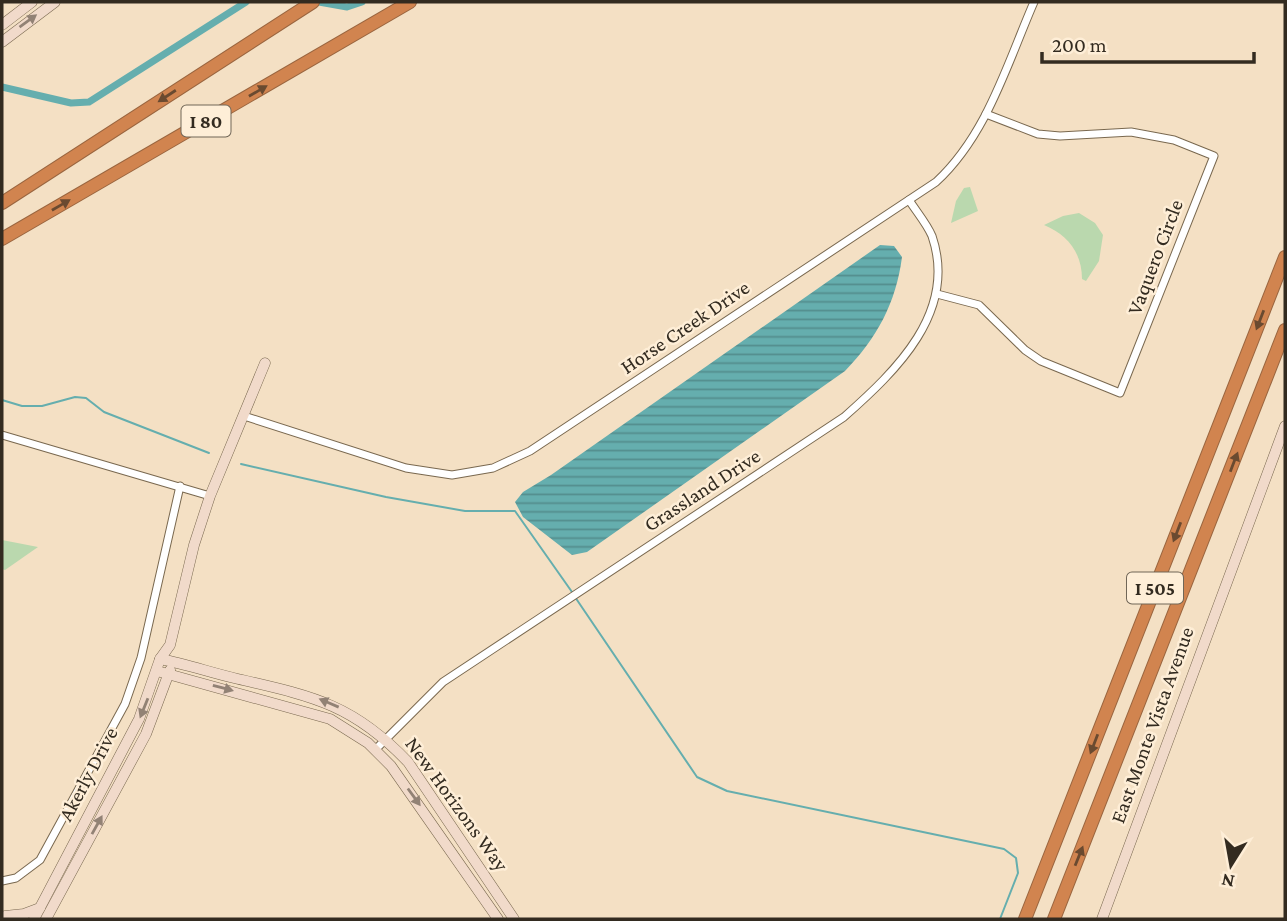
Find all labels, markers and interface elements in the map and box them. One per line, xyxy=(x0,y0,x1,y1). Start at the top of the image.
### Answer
one-way arrow xyxy=(18,13,36,28)
scale bar xyxy=(1042,21,1254,65)
text: 200 m xyxy=(1052,33,1107,57)
one-way arrow xyxy=(248,85,267,97)
one-way arrow xyxy=(158,89,176,103)
road number: I 80 xyxy=(182,105,230,136)
street label: Vaquero Circle xyxy=(1122,196,1188,318)
one-way arrow xyxy=(51,199,70,211)
street label: Horse Creek Drive xyxy=(616,275,754,379)
one-way arrow xyxy=(1255,310,1266,331)
street label: Grassland Drive xyxy=(639,444,765,536)
one-way arrow xyxy=(1228,451,1239,472)
one-way arrow xyxy=(1172,521,1183,542)
road number: I 505 xyxy=(1127,572,1183,604)
street label: East Monte Vista Avenue xyxy=(1105,624,1199,826)
one-way arrow xyxy=(212,683,234,694)
one-way arrow xyxy=(138,697,149,718)
one-way arrow xyxy=(318,698,339,709)
street label: Akerly Drive xyxy=(53,723,123,825)
street label: New Horizons Way xyxy=(400,732,514,876)
one-way arrow xyxy=(1088,733,1099,754)
one-way arrow xyxy=(407,788,421,807)
one-way arrow xyxy=(91,815,103,835)
north arrow xyxy=(1196,830,1266,900)
one-way arrow xyxy=(1073,845,1084,866)
text: N xyxy=(1219,870,1236,893)

